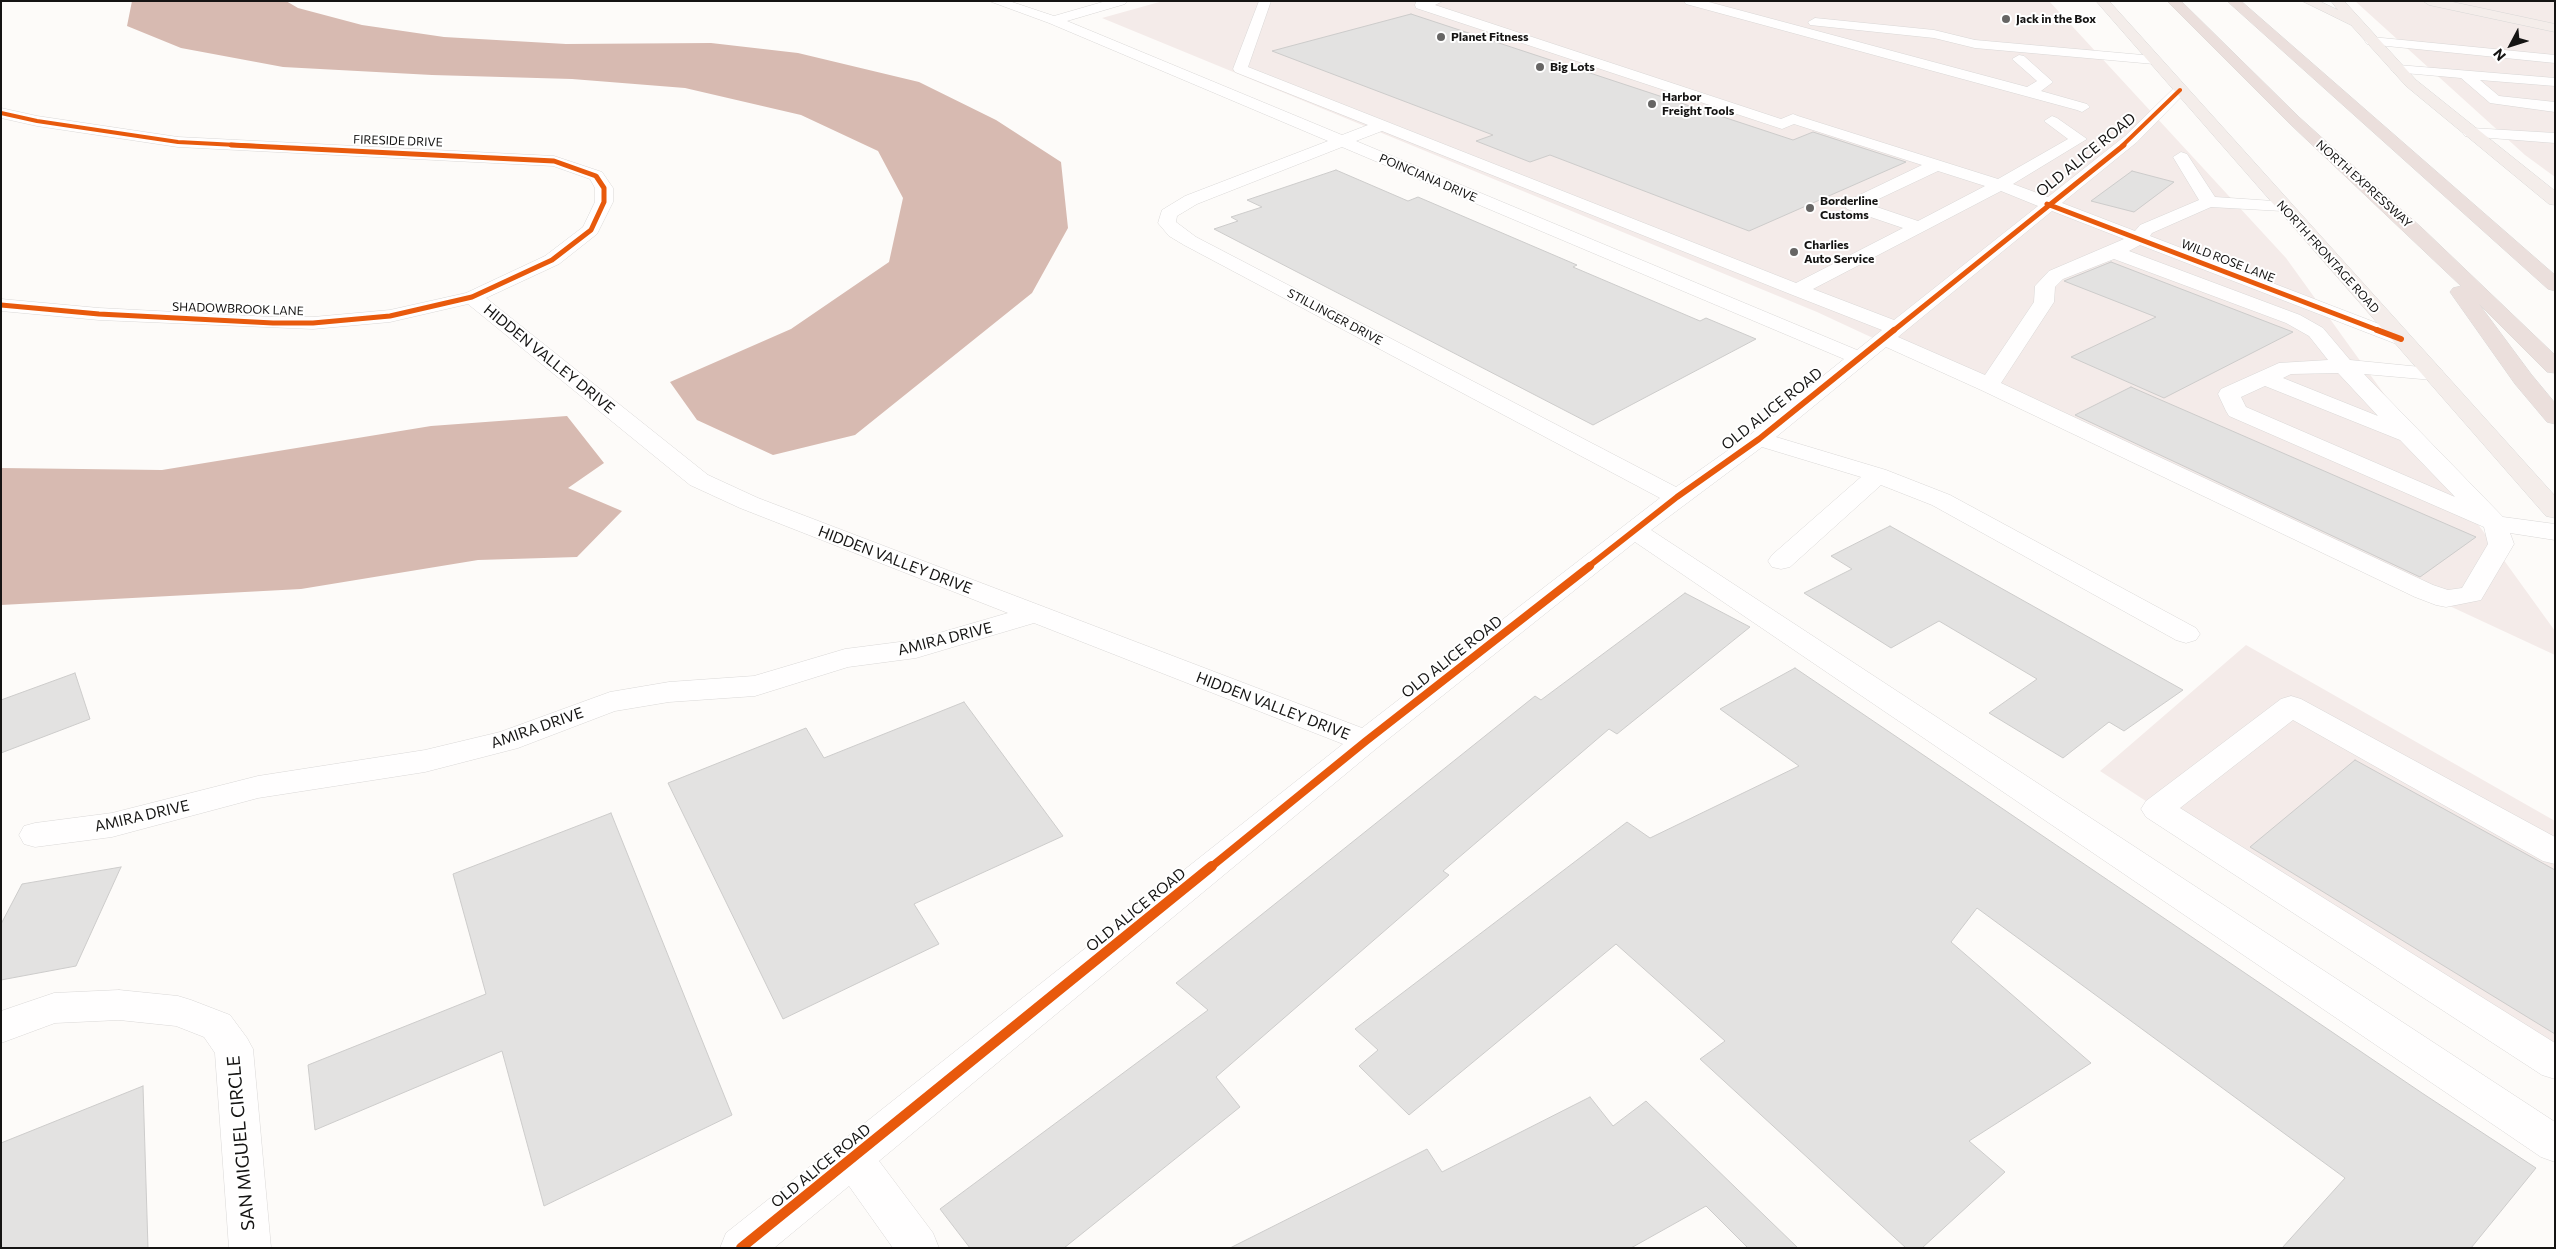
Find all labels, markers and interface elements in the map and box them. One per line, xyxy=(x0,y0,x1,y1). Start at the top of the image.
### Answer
place label: Jack in the Box xyxy=(2016,12,2096,26)
marker: Jack in the Box xyxy=(2000,13,2012,25)
north arrow xyxy=(2486,20,2536,70)
place label: Planet Fitness xyxy=(1451,30,1529,44)
marker: Planet Fitness xyxy=(1435,31,1447,43)
text: N xyxy=(2489,45,2509,64)
place label: Big Lots xyxy=(1550,60,1595,74)
marker: Big Lots xyxy=(1534,61,1546,73)
place label: Harbor Freight Tools xyxy=(1662,90,1734,118)
marker: Harbor Freight Tools xyxy=(1646,98,1658,110)
street label: OLD ALICE ROAD xyxy=(2033,109,2139,201)
street label: FIRESIDE DRIVE xyxy=(353,132,443,150)
street label: NORTH EXPRESSWAY xyxy=(2313,137,2415,231)
street label: POINCIANA DRIVE xyxy=(1377,151,1479,205)
place label: Borderline Customs xyxy=(1820,194,1878,222)
street label: NORTH FRONTAGE ROAD xyxy=(2274,198,2382,316)
marker: Borderline Customs xyxy=(1804,202,1816,214)
street label: WILD ROSE LANE xyxy=(2179,237,2277,285)
place label: Charlies Auto Service xyxy=(1804,238,1874,266)
marker: Charlies Auto Service xyxy=(1788,246,1800,258)
street label: STILLINGER DRIVE xyxy=(1285,286,1385,348)
street label: SHADOWBROOK LANE xyxy=(172,300,304,318)
street label: HIDDEN VALLEY DRIVE xyxy=(480,301,618,417)
street label: OLD ALICE ROAD xyxy=(1718,364,1826,454)
street label: HIDDEN VALLEY DRIVE xyxy=(816,522,974,598)
street label: OLD ALICE ROAD xyxy=(1398,612,1506,702)
street label: AMIRA DRIVE xyxy=(896,619,994,659)
street label: HIDDEN VALLEY DRIVE xyxy=(1194,668,1352,744)
street label: AMIRA DRIVE xyxy=(488,704,586,752)
street label: AMIRA DRIVE xyxy=(93,796,191,836)
street label: OLD ALICE ROAD xyxy=(1083,864,1189,956)
street label: SAN MIGUEL CIRCLE xyxy=(223,1055,259,1231)
street label: OLD ALICE ROAD xyxy=(768,1120,874,1212)

